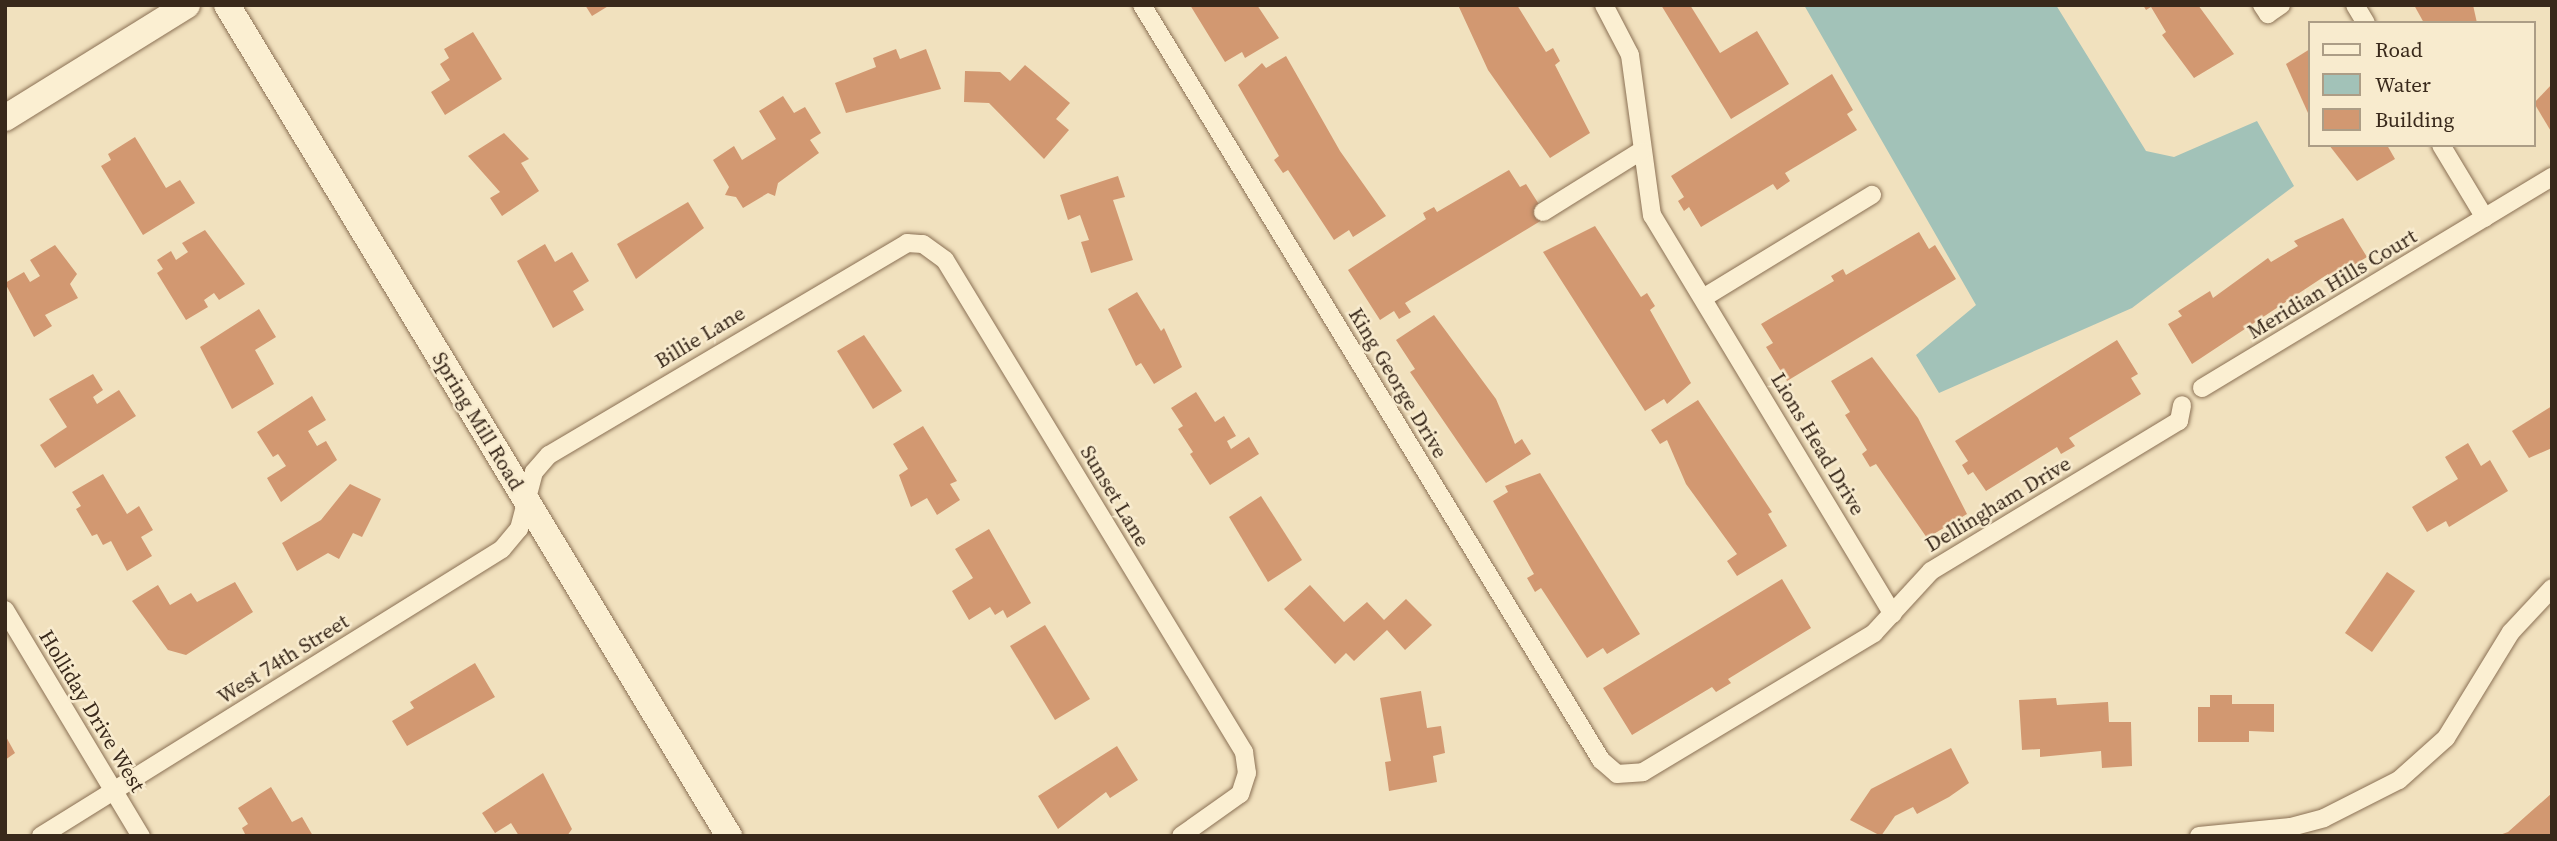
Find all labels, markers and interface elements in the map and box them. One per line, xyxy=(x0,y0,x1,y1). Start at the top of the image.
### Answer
legend xyxy=(2308,21,2536,147)
text: Road xyxy=(2375,35,2423,64)
text: Water xyxy=(2375,70,2431,99)
text: Building xyxy=(2375,105,2454,134)
street label: Meridian Hills Court xyxy=(2243,224,2421,344)
street label: Billie Lane xyxy=(650,300,750,374)
street label: King George Drive xyxy=(1343,303,1453,463)
street label: Spring Mill Road xyxy=(427,347,529,495)
street label: Lions Head Drive xyxy=(1766,368,1870,520)
street label: Sunset Lane xyxy=(1075,441,1155,551)
street label: Dellingham Drive xyxy=(1921,451,2075,557)
street label: West 74th Street xyxy=(213,609,353,709)
street label: Holliday Drive West xyxy=(34,625,150,797)

